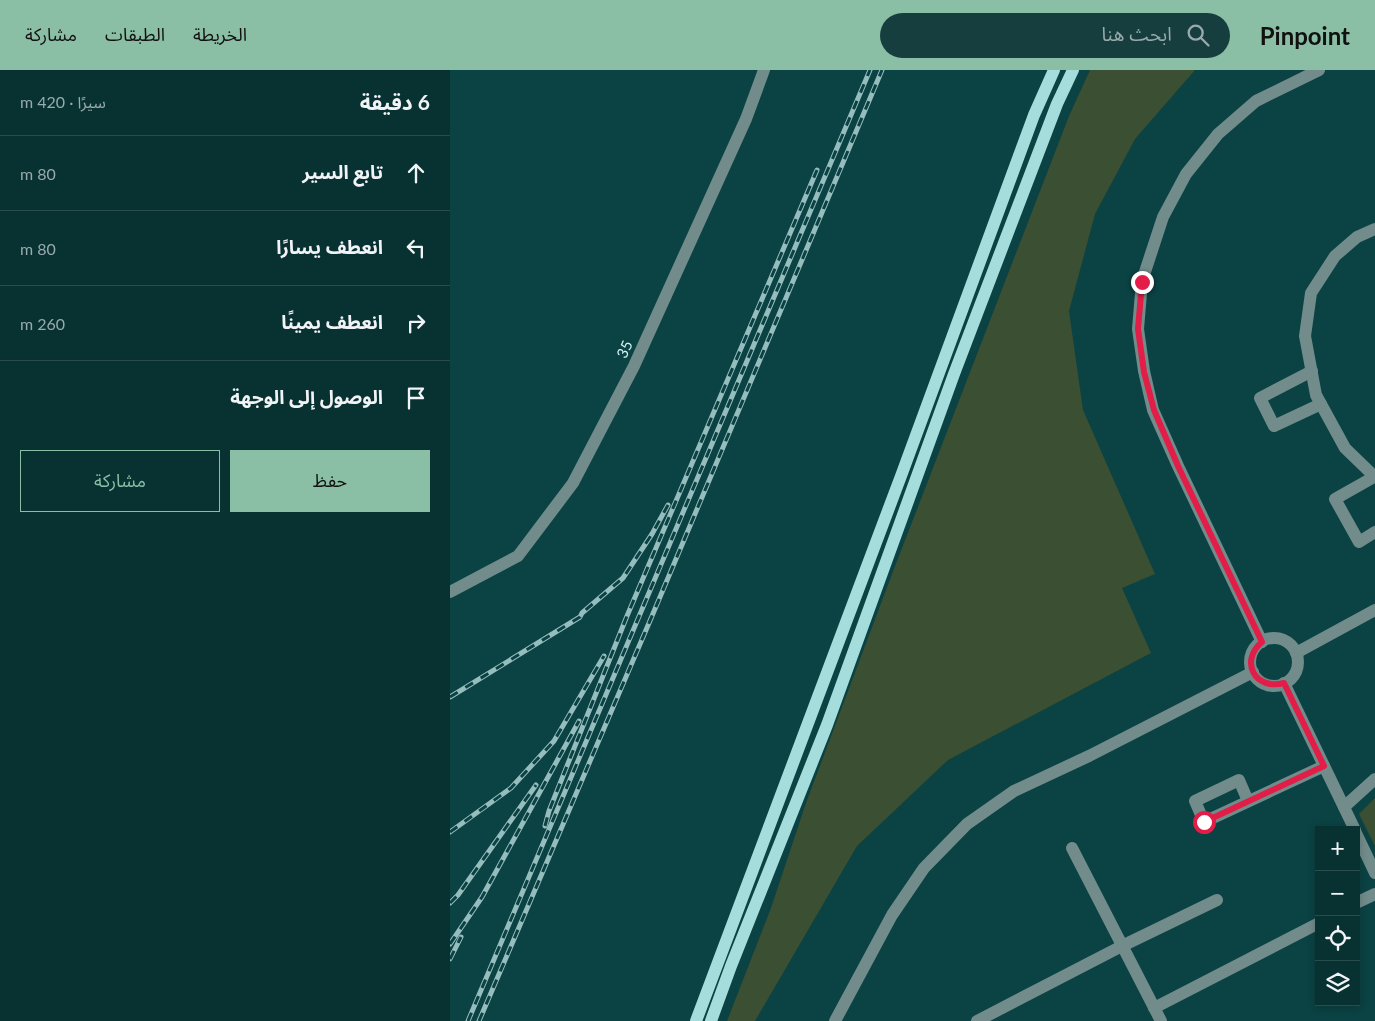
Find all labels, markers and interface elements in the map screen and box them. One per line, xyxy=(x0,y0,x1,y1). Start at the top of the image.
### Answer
search box xyxy=(880,13,1230,58)
icon: search xyxy=(1184,21,1212,49)
text: Pinpoint xyxy=(1260,21,1350,50)
text: ابحث هنا xyxy=(1101,22,1172,45)
text: مشاركة xyxy=(25,23,77,45)
text: الطبقات xyxy=(105,23,165,45)
text: الخريطة xyxy=(193,23,247,45)
text: 6 دقيقة xyxy=(360,89,430,114)
text: سيرًا · 420 m xyxy=(20,92,106,111)
icon: ahead xyxy=(402,159,430,187)
text: تابع السير xyxy=(302,160,383,183)
text: 80 m xyxy=(20,164,56,183)
icon: left xyxy=(402,234,430,262)
text: انعطف يسارًا xyxy=(276,235,383,258)
text: 80 m xyxy=(20,239,56,258)
route end xyxy=(1131,271,1154,294)
icon: right xyxy=(402,309,430,337)
text: انعطف يمينًا xyxy=(281,310,383,333)
text: 260 m xyxy=(20,314,65,333)
street label: 35 xyxy=(612,337,636,361)
icon: arrive xyxy=(402,384,430,412)
text: الوصول إلى الوجهة xyxy=(230,385,383,408)
button: مشاركة xyxy=(20,450,220,512)
button: حفظ xyxy=(230,450,430,512)
route start xyxy=(1193,811,1216,834)
map controls xyxy=(1315,826,1360,1006)
button: + xyxy=(1315,826,1360,871)
button: − xyxy=(1315,871,1360,916)
button: locate xyxy=(1315,916,1360,961)
button: layers xyxy=(1315,961,1360,1006)

